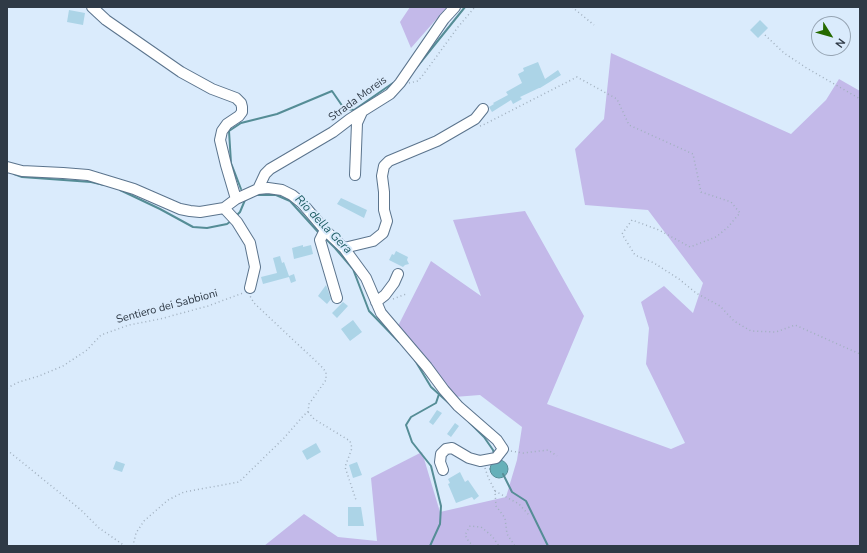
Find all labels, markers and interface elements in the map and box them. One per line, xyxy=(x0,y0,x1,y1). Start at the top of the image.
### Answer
north arrow xyxy=(811,16,851,56)
text: N xyxy=(832,35,849,51)
street label: Strada Moreis xyxy=(326,74,390,124)
water label: Rio della Gera xyxy=(291,193,355,257)
street label: Sentiero dei Sabbioni xyxy=(115,287,219,327)

